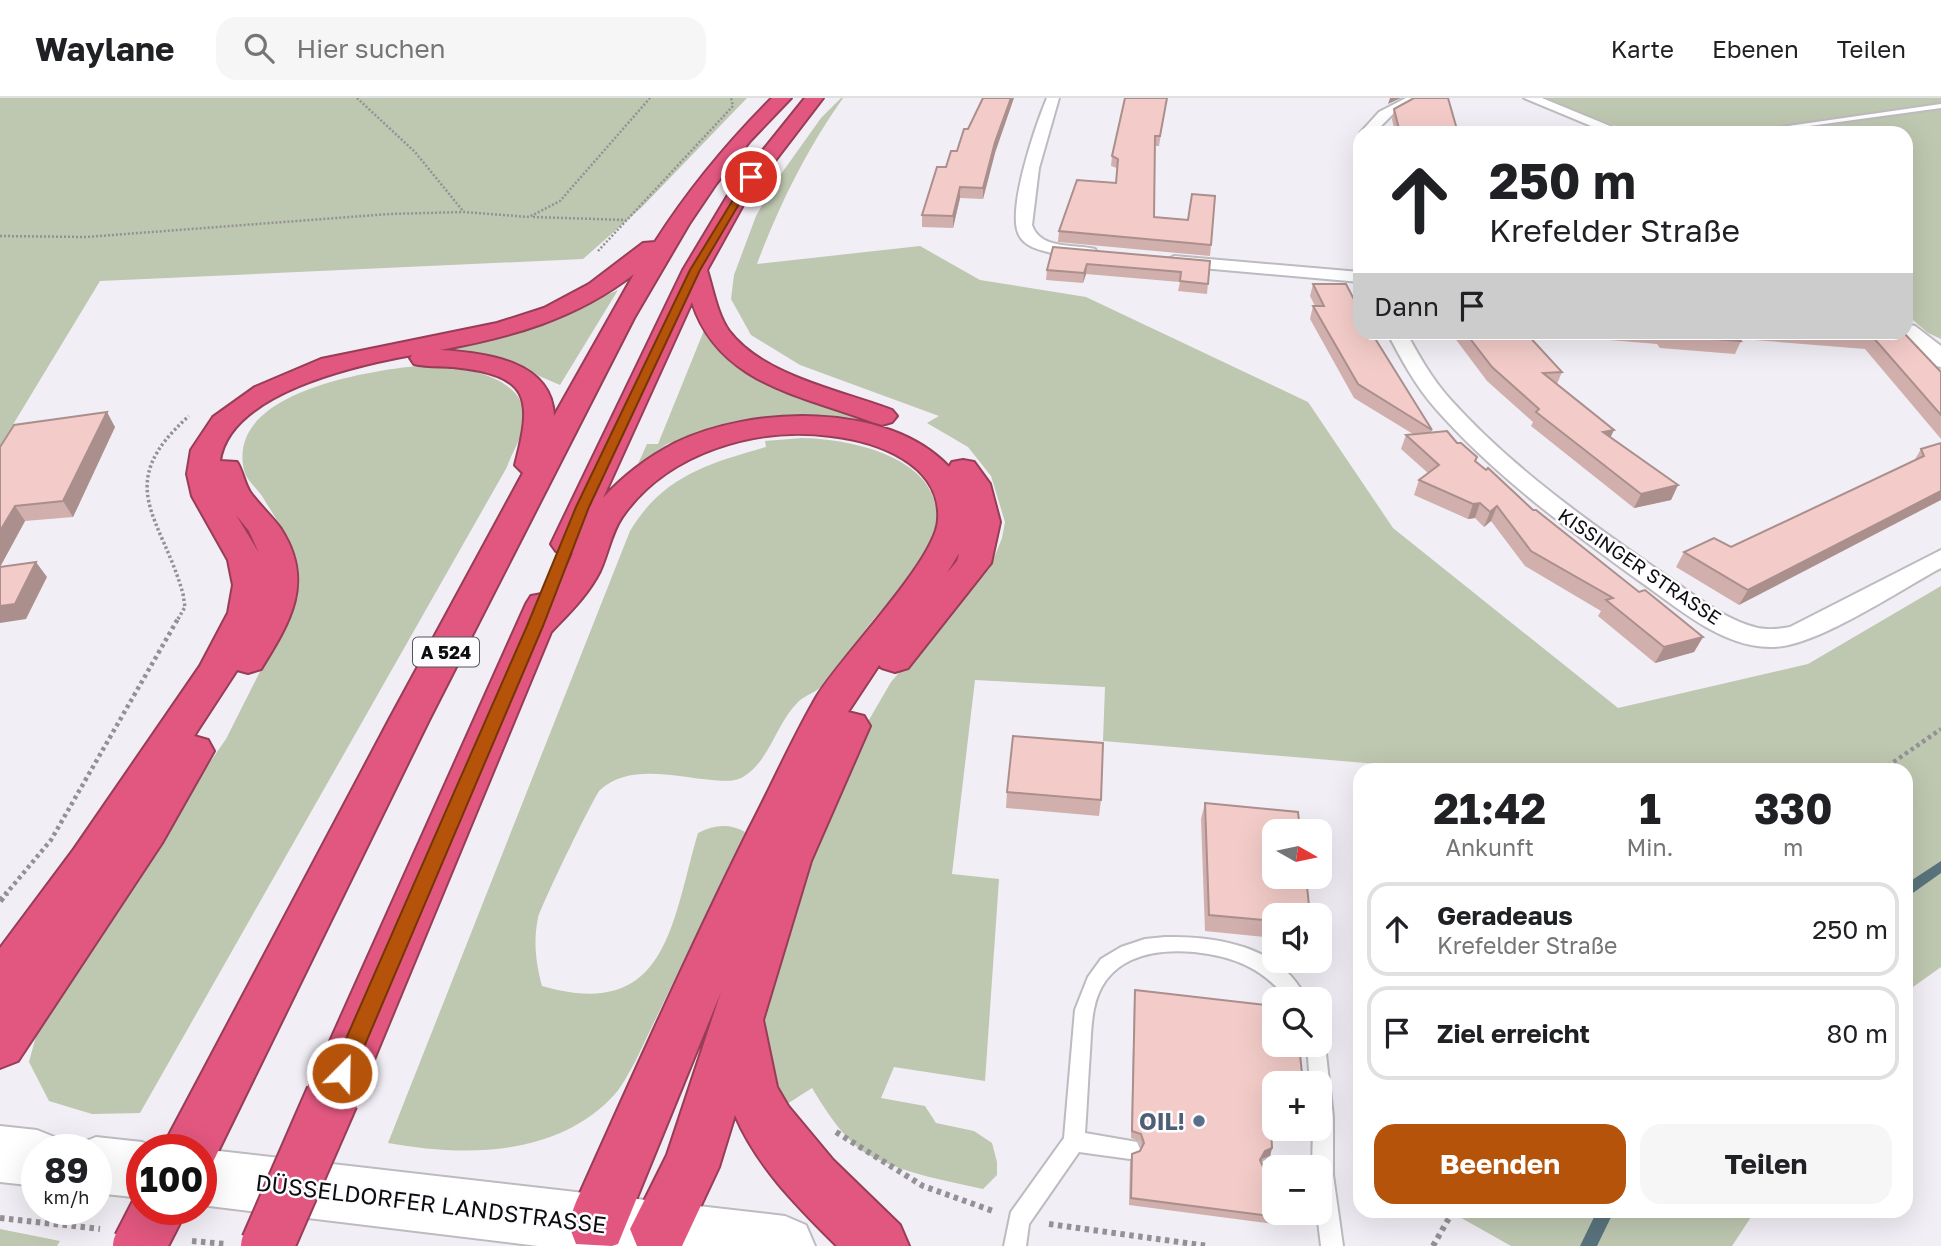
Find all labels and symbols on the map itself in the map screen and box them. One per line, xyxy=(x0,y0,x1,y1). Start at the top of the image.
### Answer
pin xyxy=(721,147,781,207)
street label: KISSINGER STRASSE xyxy=(1554,503,1726,629)
road number: A 524 xyxy=(413,638,479,666)
north arrow xyxy=(1262,819,1332,889)
position arrow xyxy=(305,1036,379,1110)
place label: OIL! xyxy=(1139,1107,1185,1135)
marker: OIL! xyxy=(1191,1113,1207,1129)
speed limit sign: 100 xyxy=(126,1134,217,1225)
street label: DÜSSELDORFER LANDSTRASSE xyxy=(254,1168,608,1238)

